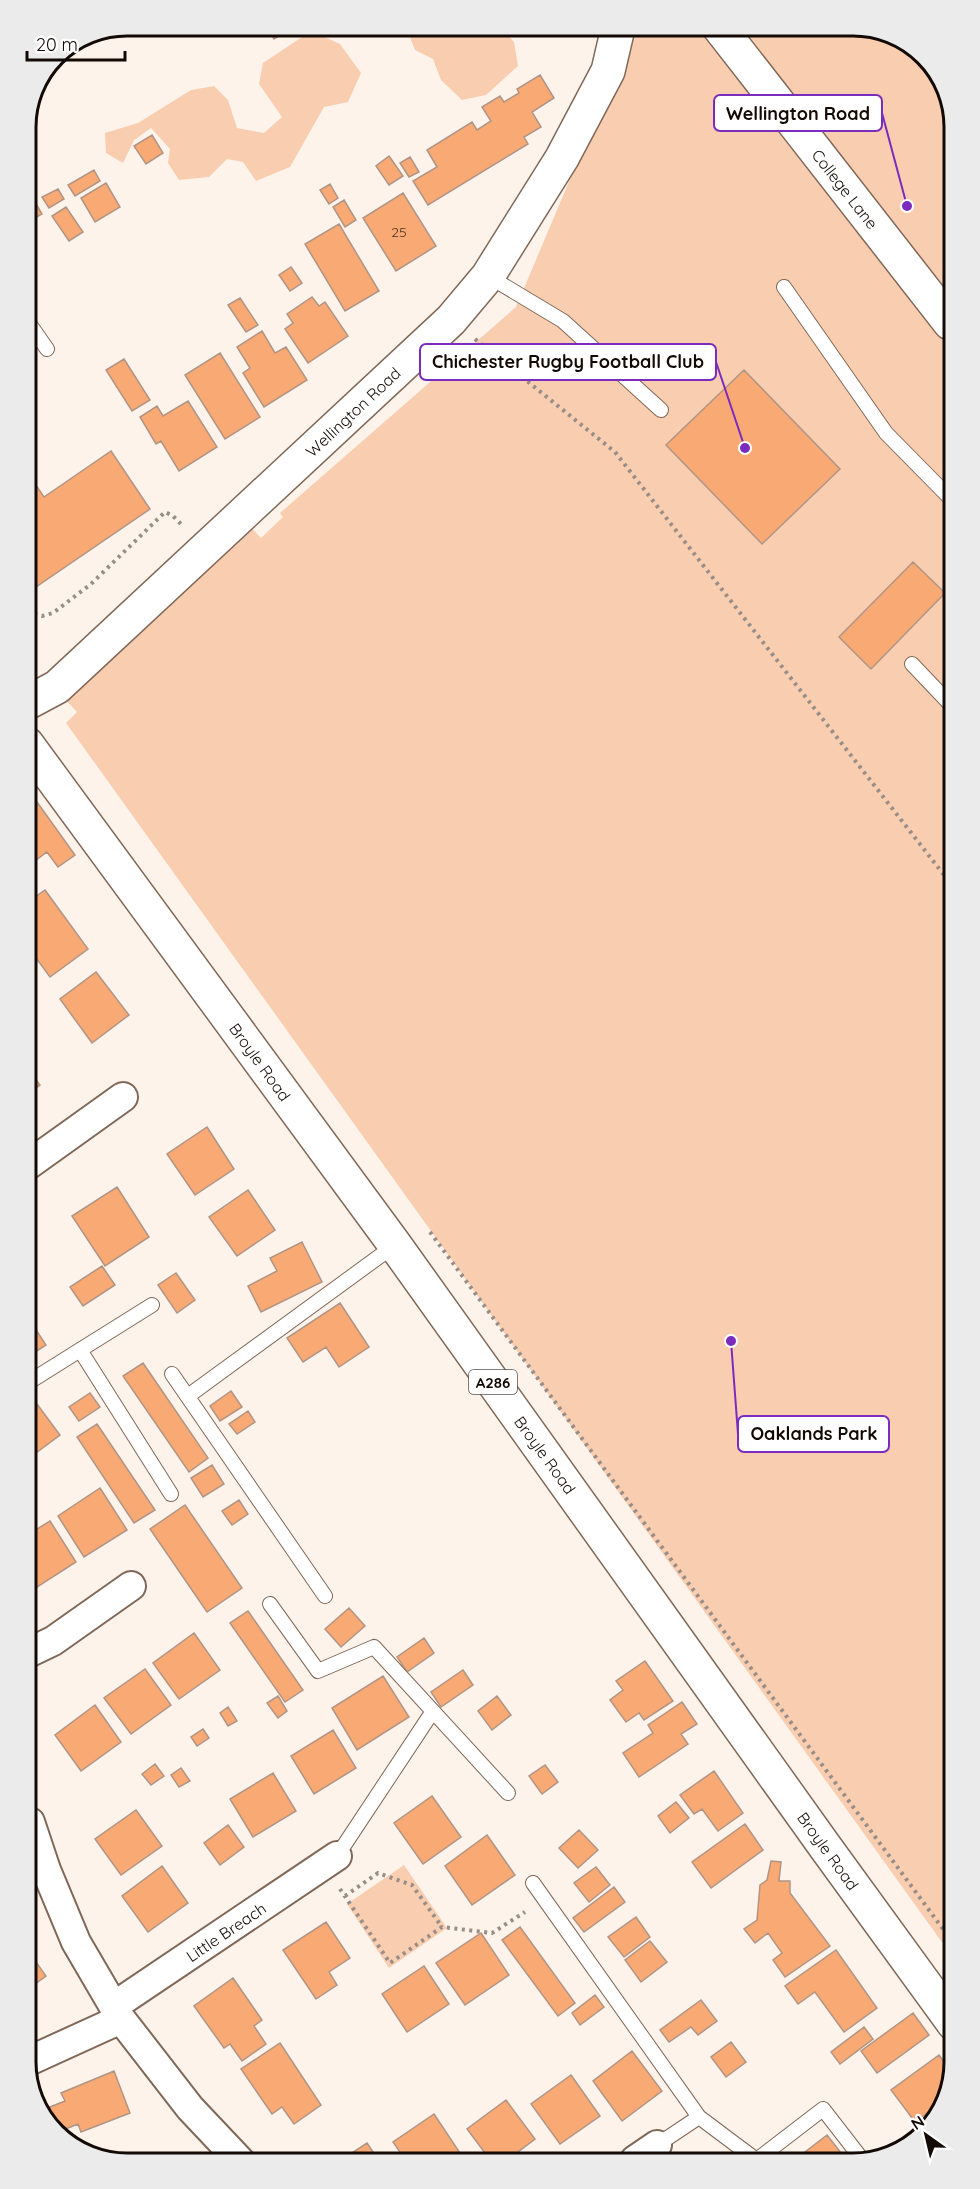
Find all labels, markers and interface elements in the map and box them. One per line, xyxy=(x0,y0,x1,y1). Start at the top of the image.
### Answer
scale bar xyxy=(27,24,124,62)
text: 20 m xyxy=(36,33,78,56)
callout: Wellington Road xyxy=(714,95,882,131)
text: Wellington Road xyxy=(726,102,870,125)
street label: College Lane xyxy=(808,145,882,233)
house number: 25 xyxy=(391,223,407,241)
callout: Chichester Rugby Football Club xyxy=(420,344,716,380)
text: Chichester Rugby Football Club xyxy=(432,350,704,373)
street label: Wellington Road xyxy=(301,363,405,461)
street label: Broyle Road xyxy=(225,1019,295,1105)
road number: A286 xyxy=(469,1370,517,1394)
street label: Broyle Road xyxy=(510,1412,580,1498)
callout: Oaklands Park xyxy=(738,1416,889,1452)
text: Oaklands Park xyxy=(750,1422,878,1445)
street label: Broyle Road xyxy=(793,1808,863,1894)
street label: Little Breach xyxy=(182,1898,270,1966)
north arrow xyxy=(896,2105,956,2165)
text: N xyxy=(907,2111,928,2134)

